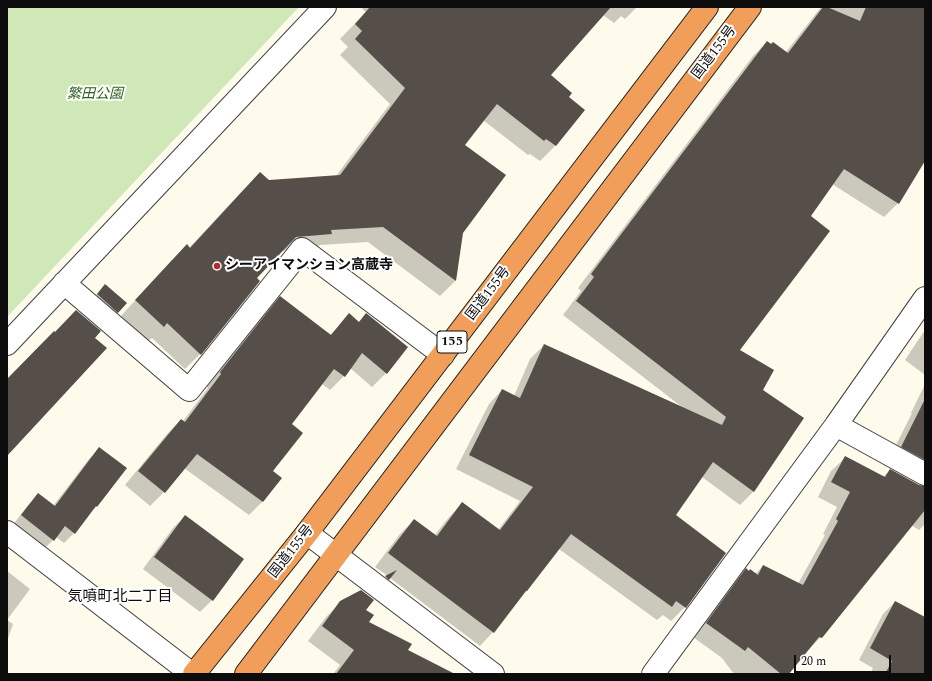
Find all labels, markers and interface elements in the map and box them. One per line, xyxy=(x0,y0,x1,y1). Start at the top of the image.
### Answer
street label: 国道155号 xyxy=(689,23,741,83)
park label: 繁田公園 xyxy=(67,87,123,103)
place label: シーアイマンション高蔵寺 xyxy=(225,258,393,274)
marker: シーアイマンション高蔵寺 xyxy=(212,261,222,271)
street label: 国道155号 xyxy=(463,264,515,324)
road number: 155 xyxy=(437,331,467,353)
street label: 国道155号 xyxy=(266,522,318,582)
district label: 気噴町北二丁目 xyxy=(68,589,172,607)
scale bar xyxy=(796,647,893,673)
text: 20 m xyxy=(801,652,826,671)

